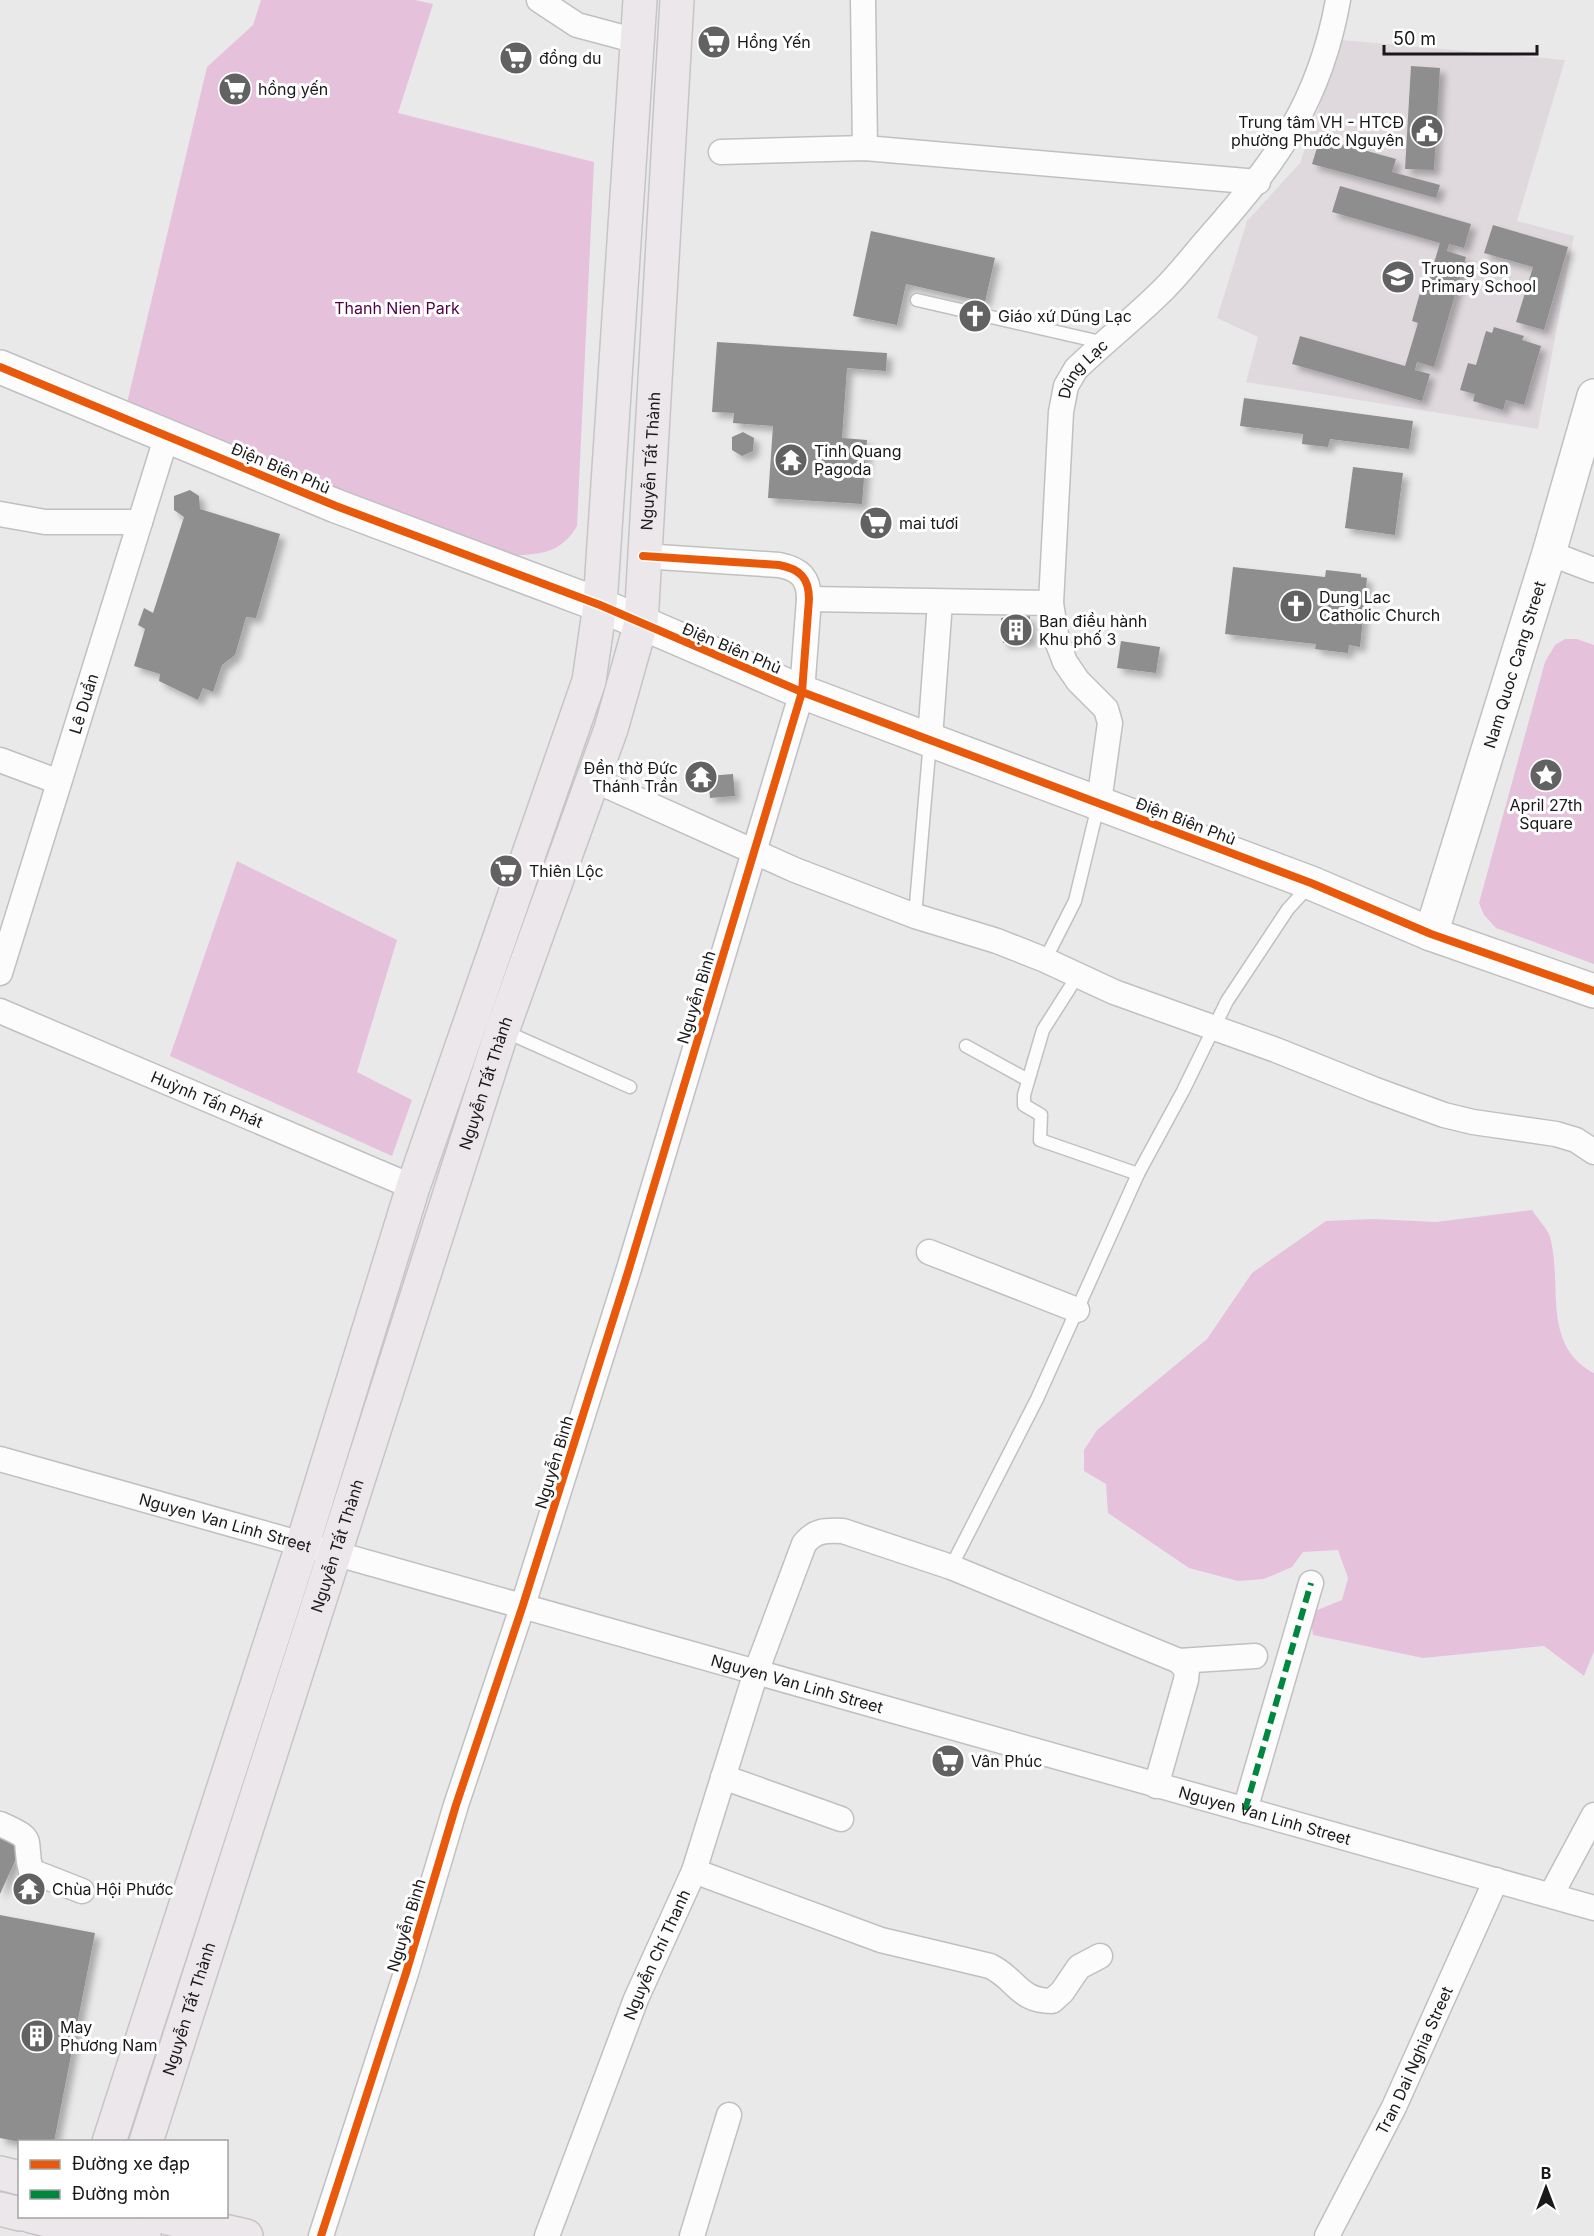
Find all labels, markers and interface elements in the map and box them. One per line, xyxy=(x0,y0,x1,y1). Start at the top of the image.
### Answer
scale bar xyxy=(1384,18,1537,56)
supermarket icon: Hồng Yến xyxy=(696,24,732,60)
text: 50 m xyxy=(1393,28,1436,49)
place label: Hồng Yến xyxy=(737,32,811,52)
supermarket icon: đồng du xyxy=(498,40,534,76)
place label: đồng du xyxy=(539,48,601,68)
supermarket icon: hồng yến xyxy=(217,71,253,107)
place label: hồng yến xyxy=(258,79,328,99)
place label: Trung tâm VH - HTCĐ phường Phước Nguyên xyxy=(1231,112,1404,150)
public building icon: Trung tâm VH - HTCĐ phường Phước Nguyên xyxy=(1409,113,1445,149)
place label: Truong Son Primary School xyxy=(1421,258,1536,296)
school or university icon: Truong Son Primary School xyxy=(1380,259,1416,295)
park label: Thanh Nien Park xyxy=(334,298,460,318)
church icon: Giáo xứ Dũng Lạc xyxy=(957,298,993,334)
place label: Giáo xứ Dũng Lạc xyxy=(998,306,1132,326)
street label: Dũng Lạc xyxy=(1054,335,1112,400)
street label: Nguyễn Tất Thành xyxy=(636,391,664,531)
street label: Điện Biên Phủ xyxy=(229,438,333,498)
place label: Tinh Quang Pagoda xyxy=(814,441,902,479)
temple icon: Tinh Quang Pagoda xyxy=(773,442,809,478)
supermarket icon: mai tươi xyxy=(858,505,894,541)
place label: mai tươi xyxy=(899,513,958,533)
street label: Nam Quoc Cang Street xyxy=(1479,579,1550,751)
place label: Dung Lac Catholic Church xyxy=(1319,587,1440,625)
church icon: Dung Lac Catholic Church xyxy=(1278,588,1314,624)
place label: Ban điều hành Khu phố 3 xyxy=(1039,611,1147,649)
building icon: Ban điều hành Khu phố 3 xyxy=(998,612,1034,648)
street label: Điện Biên Phủ xyxy=(680,618,784,678)
street label: Lê Duẩn xyxy=(65,671,102,736)
place icon: April 27th Square xyxy=(1528,757,1564,793)
place label: Đền thờ Đức Thánh Trần xyxy=(584,758,678,796)
temple icon: Đền thờ Đức Thánh Trần xyxy=(683,759,719,795)
street label: Điện Biên Phủ xyxy=(1133,793,1239,849)
place label: April 27th Square xyxy=(1510,795,1582,833)
supermarket icon: Thiên Lộc xyxy=(488,853,524,889)
place label: Thiên Lộc xyxy=(529,861,604,881)
street label: Nguyễn Bình xyxy=(672,948,720,1046)
street label: Nguyễn Tất Thành xyxy=(455,1014,516,1152)
street label: Huỳnh Tấn Phát xyxy=(148,1067,266,1132)
street label: Nguyễn Bình xyxy=(530,1413,578,1511)
street label: Nguyễn Tất Thành xyxy=(306,1477,368,1615)
street label: Nguyen Van Linh Street xyxy=(137,1489,314,1556)
street label: Nguyen Van Linh Street xyxy=(709,1650,885,1717)
supermarket icon: Vân Phúc xyxy=(930,1743,966,1779)
place label: Vân Phúc xyxy=(971,1751,1042,1771)
street label: Nguyen Van Linh Street xyxy=(1176,1782,1353,1849)
temple icon: Chùa Hội Phước xyxy=(11,1871,47,1907)
street label: Nguyễn Bình xyxy=(382,1876,430,1974)
place label: Chùa Hội Phước xyxy=(52,1879,174,1899)
street label: Nguyễn Chí Thanh xyxy=(619,1886,694,2023)
street label: Nguyễn Tất Thành xyxy=(158,1939,219,2078)
street label: Tran Dai Nghia Street xyxy=(1371,1983,1457,2138)
place label: May Phương Nam xyxy=(60,2017,157,2055)
building icon: May Phương Nam xyxy=(19,2018,55,2054)
legend xyxy=(18,2140,228,2218)
text: Đường xe đạp xyxy=(72,2153,190,2174)
north arrow xyxy=(1516,2158,1576,2218)
text: B xyxy=(1541,2163,1551,2183)
text: Đường mòn xyxy=(72,2183,170,2204)

